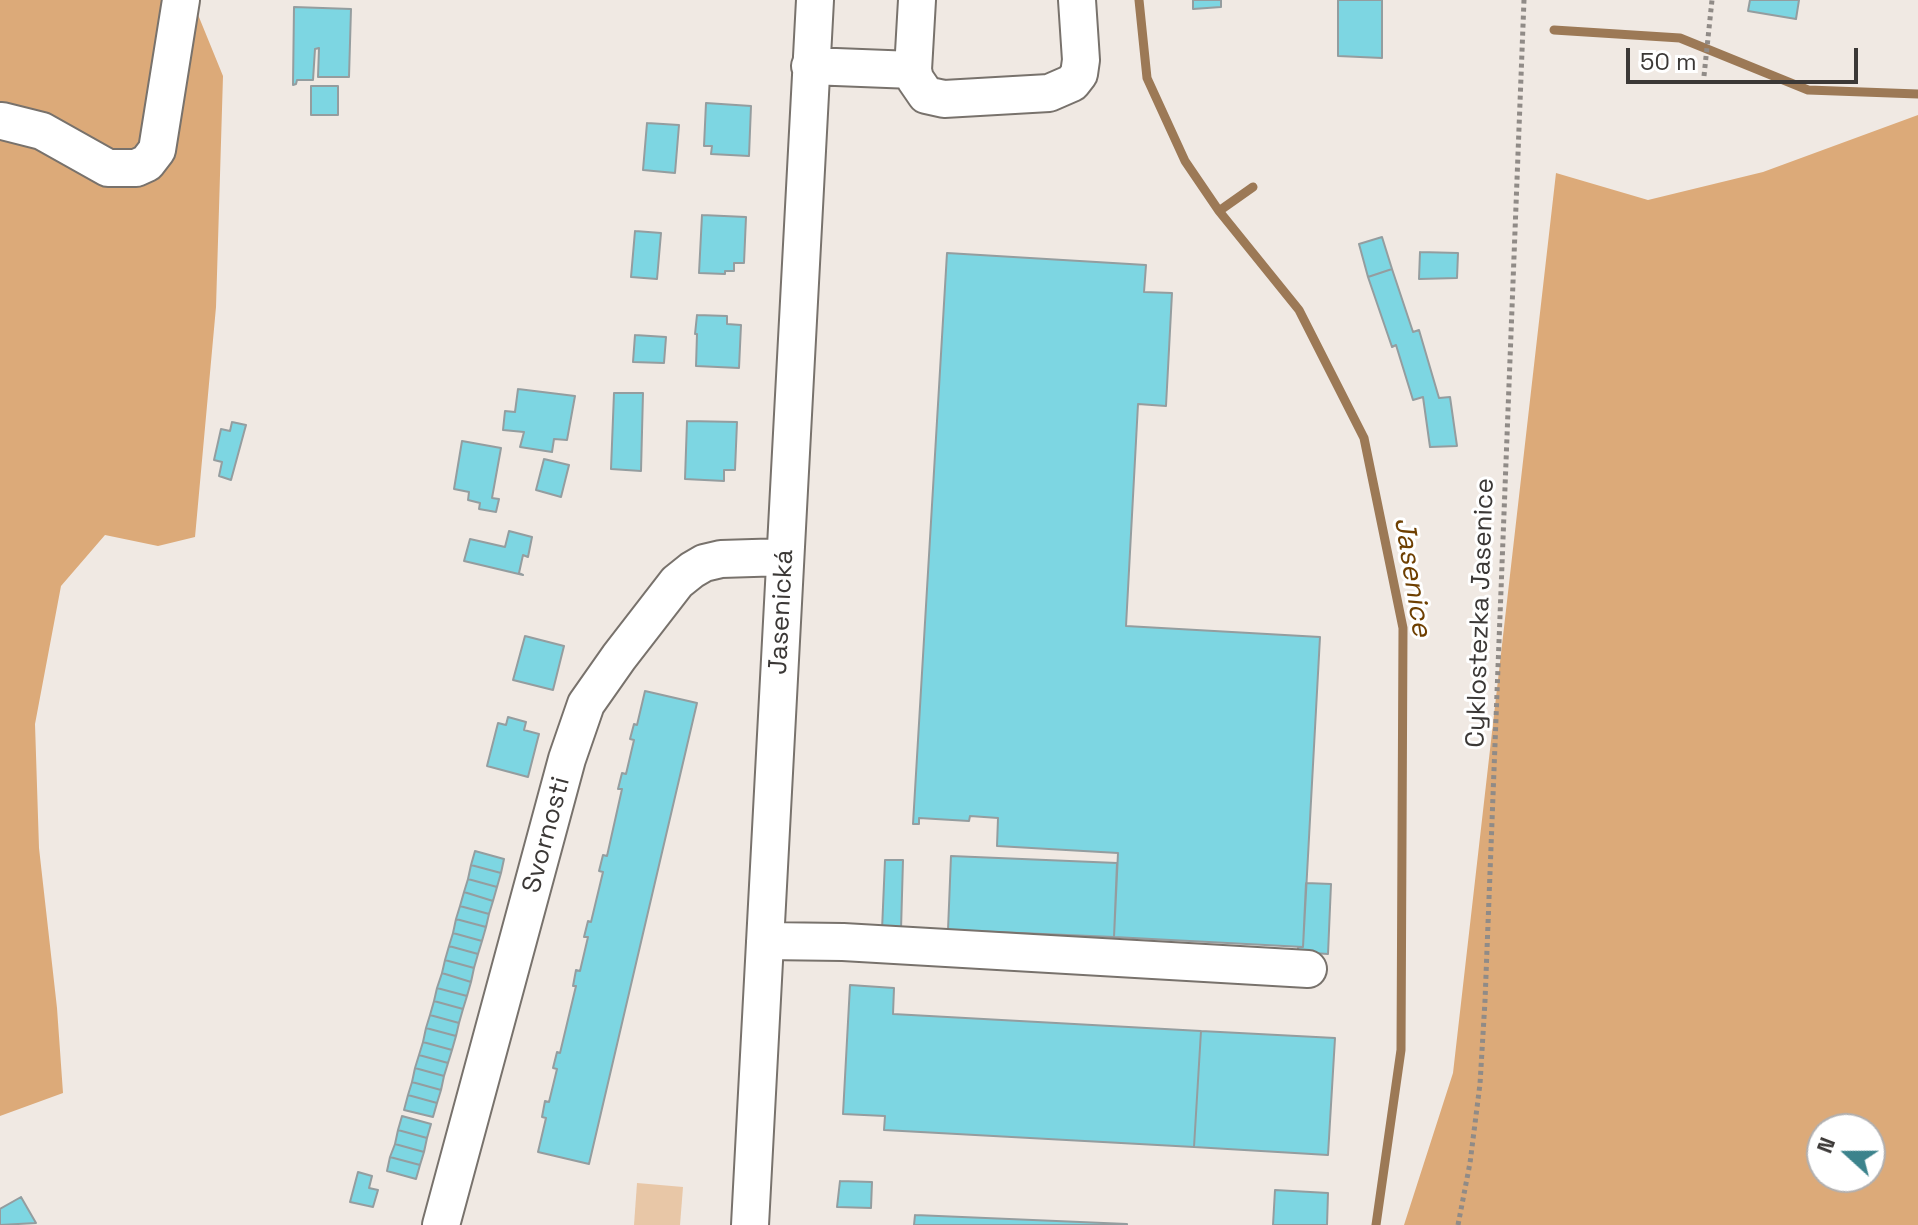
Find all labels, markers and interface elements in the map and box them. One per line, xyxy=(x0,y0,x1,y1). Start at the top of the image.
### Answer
scale bar xyxy=(1630,32,1862,82)
text: 50 m xyxy=(1640,46,1697,77)
street label: Cyklostezka Jasenice xyxy=(1461,478,1501,748)
water label: Jasenice xyxy=(1386,515,1438,639)
street label: Jasenická xyxy=(763,549,801,675)
street label: Svornosti xyxy=(517,773,577,897)
north arrow xyxy=(1806,1113,1886,1193)
text: N xyxy=(1810,1133,1841,1157)

